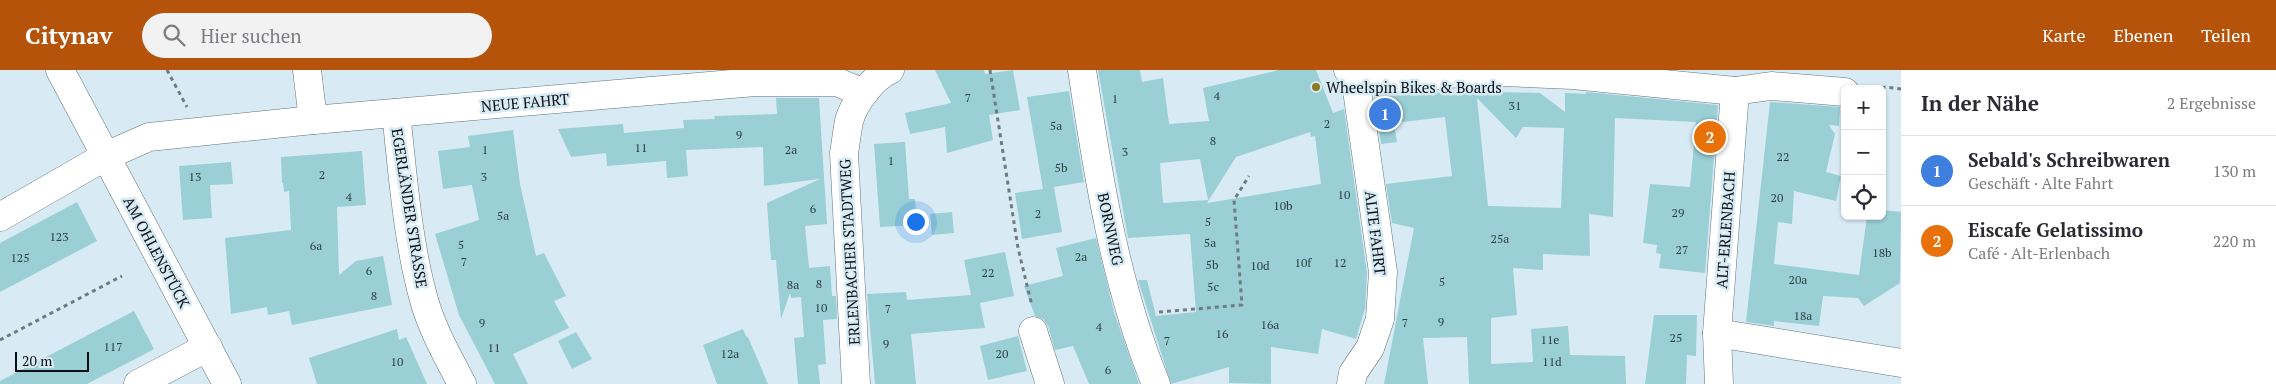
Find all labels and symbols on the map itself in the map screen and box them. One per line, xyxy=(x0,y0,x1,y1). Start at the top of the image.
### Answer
place label: Wheelspin Bikes & Boards xyxy=(1326,77,1502,97)
marker: Wheelspin Bikes & Boards xyxy=(1310,81,1322,93)
street label: NEUE FAHRT xyxy=(480,88,570,116)
house number: 4 xyxy=(1214,88,1221,103)
house number: 7 xyxy=(965,90,971,105)
house number: 1 xyxy=(1112,91,1118,106)
pin: 1 xyxy=(1369,95,1401,133)
house number: 31 xyxy=(1509,98,1521,113)
house number: 2 xyxy=(1324,116,1330,131)
house number: 5a xyxy=(1050,118,1062,133)
pin: 2 xyxy=(1694,118,1726,156)
street label: EGERLÄNDER STRASSE xyxy=(388,127,432,289)
house number: 9 xyxy=(736,127,742,142)
house number: 8 xyxy=(1210,133,1216,148)
house number: 11 xyxy=(635,140,647,155)
house number: 1 xyxy=(482,142,488,157)
house number: 2a xyxy=(785,142,797,157)
house number: 3 xyxy=(1122,144,1128,159)
house number: 22 xyxy=(1777,149,1789,164)
house number: 1 xyxy=(888,153,894,168)
street label: ERLENBACHER STADTWEG xyxy=(834,158,864,346)
house number: 5b xyxy=(1055,160,1068,175)
house number: 2 xyxy=(319,167,325,182)
house number: 13 xyxy=(189,169,201,184)
house number: 3 xyxy=(481,169,487,184)
street label: ALT-ERLENBACH xyxy=(1711,171,1739,289)
house number: 10 xyxy=(1338,187,1350,202)
house number: 4 xyxy=(346,189,353,204)
street label: ALTE FAHRT xyxy=(1361,190,1391,276)
house number: 20 xyxy=(1771,190,1783,205)
street label: BORNWEG xyxy=(1094,191,1129,268)
street label: AM OHLENSTÜCK xyxy=(119,193,195,312)
house number: 10b xyxy=(1273,198,1293,213)
house number: 6 xyxy=(810,201,817,216)
house number: 29 xyxy=(1672,205,1684,220)
house number: 2 xyxy=(1035,206,1041,221)
house number: 5a xyxy=(497,208,509,223)
your location xyxy=(903,209,929,235)
house number: 5 xyxy=(1205,214,1211,229)
house number: 123 xyxy=(49,229,69,244)
house number: 25a xyxy=(1491,231,1509,246)
house number: 5a xyxy=(1204,235,1216,250)
house number: 5 xyxy=(458,237,464,252)
house number: 6a xyxy=(310,238,322,253)
house number: 27 xyxy=(1676,242,1688,257)
house number: 18b xyxy=(1872,245,1892,260)
house number: 2a xyxy=(1075,249,1087,264)
house number: 125 xyxy=(10,250,30,265)
house number: 7 xyxy=(461,254,467,269)
house number: 10f xyxy=(1295,255,1312,270)
house number: 12 xyxy=(1334,255,1346,270)
house number: 5b xyxy=(1206,257,1219,272)
house number: 10d xyxy=(1250,258,1270,273)
house number: 6 xyxy=(366,263,373,278)
house number: 22 xyxy=(982,265,994,280)
house number: 20a xyxy=(1789,272,1807,287)
house number: 5 xyxy=(1439,274,1445,289)
house number: 8 xyxy=(816,276,822,291)
house number: 8a xyxy=(787,277,799,292)
house number: 5c xyxy=(1207,279,1219,294)
house number: 8 xyxy=(371,288,377,303)
house number: 10 xyxy=(815,300,827,315)
house number: 7 xyxy=(885,301,891,316)
house number: 18a xyxy=(1794,308,1812,323)
house number: 9 xyxy=(1438,314,1444,329)
house number: 9 xyxy=(479,315,485,330)
house number: 7 xyxy=(1402,315,1408,330)
house number: 16a xyxy=(1261,317,1279,332)
house number: 4 xyxy=(1096,319,1103,334)
house number: 16 xyxy=(1216,326,1229,341)
house number: 25 xyxy=(1670,330,1682,345)
house number: 11e xyxy=(1541,332,1559,347)
house number: 7 xyxy=(1164,333,1170,348)
house number: 9 xyxy=(883,336,889,351)
house number: 117 xyxy=(103,339,123,354)
house number: 11 xyxy=(488,340,500,355)
house number: 12a xyxy=(721,346,739,361)
house number: 20 xyxy=(996,346,1008,361)
scale bar xyxy=(15,349,89,372)
house number: 10 xyxy=(391,354,403,369)
house number: 11d xyxy=(1542,354,1562,369)
house number: 6 xyxy=(1105,362,1112,377)

